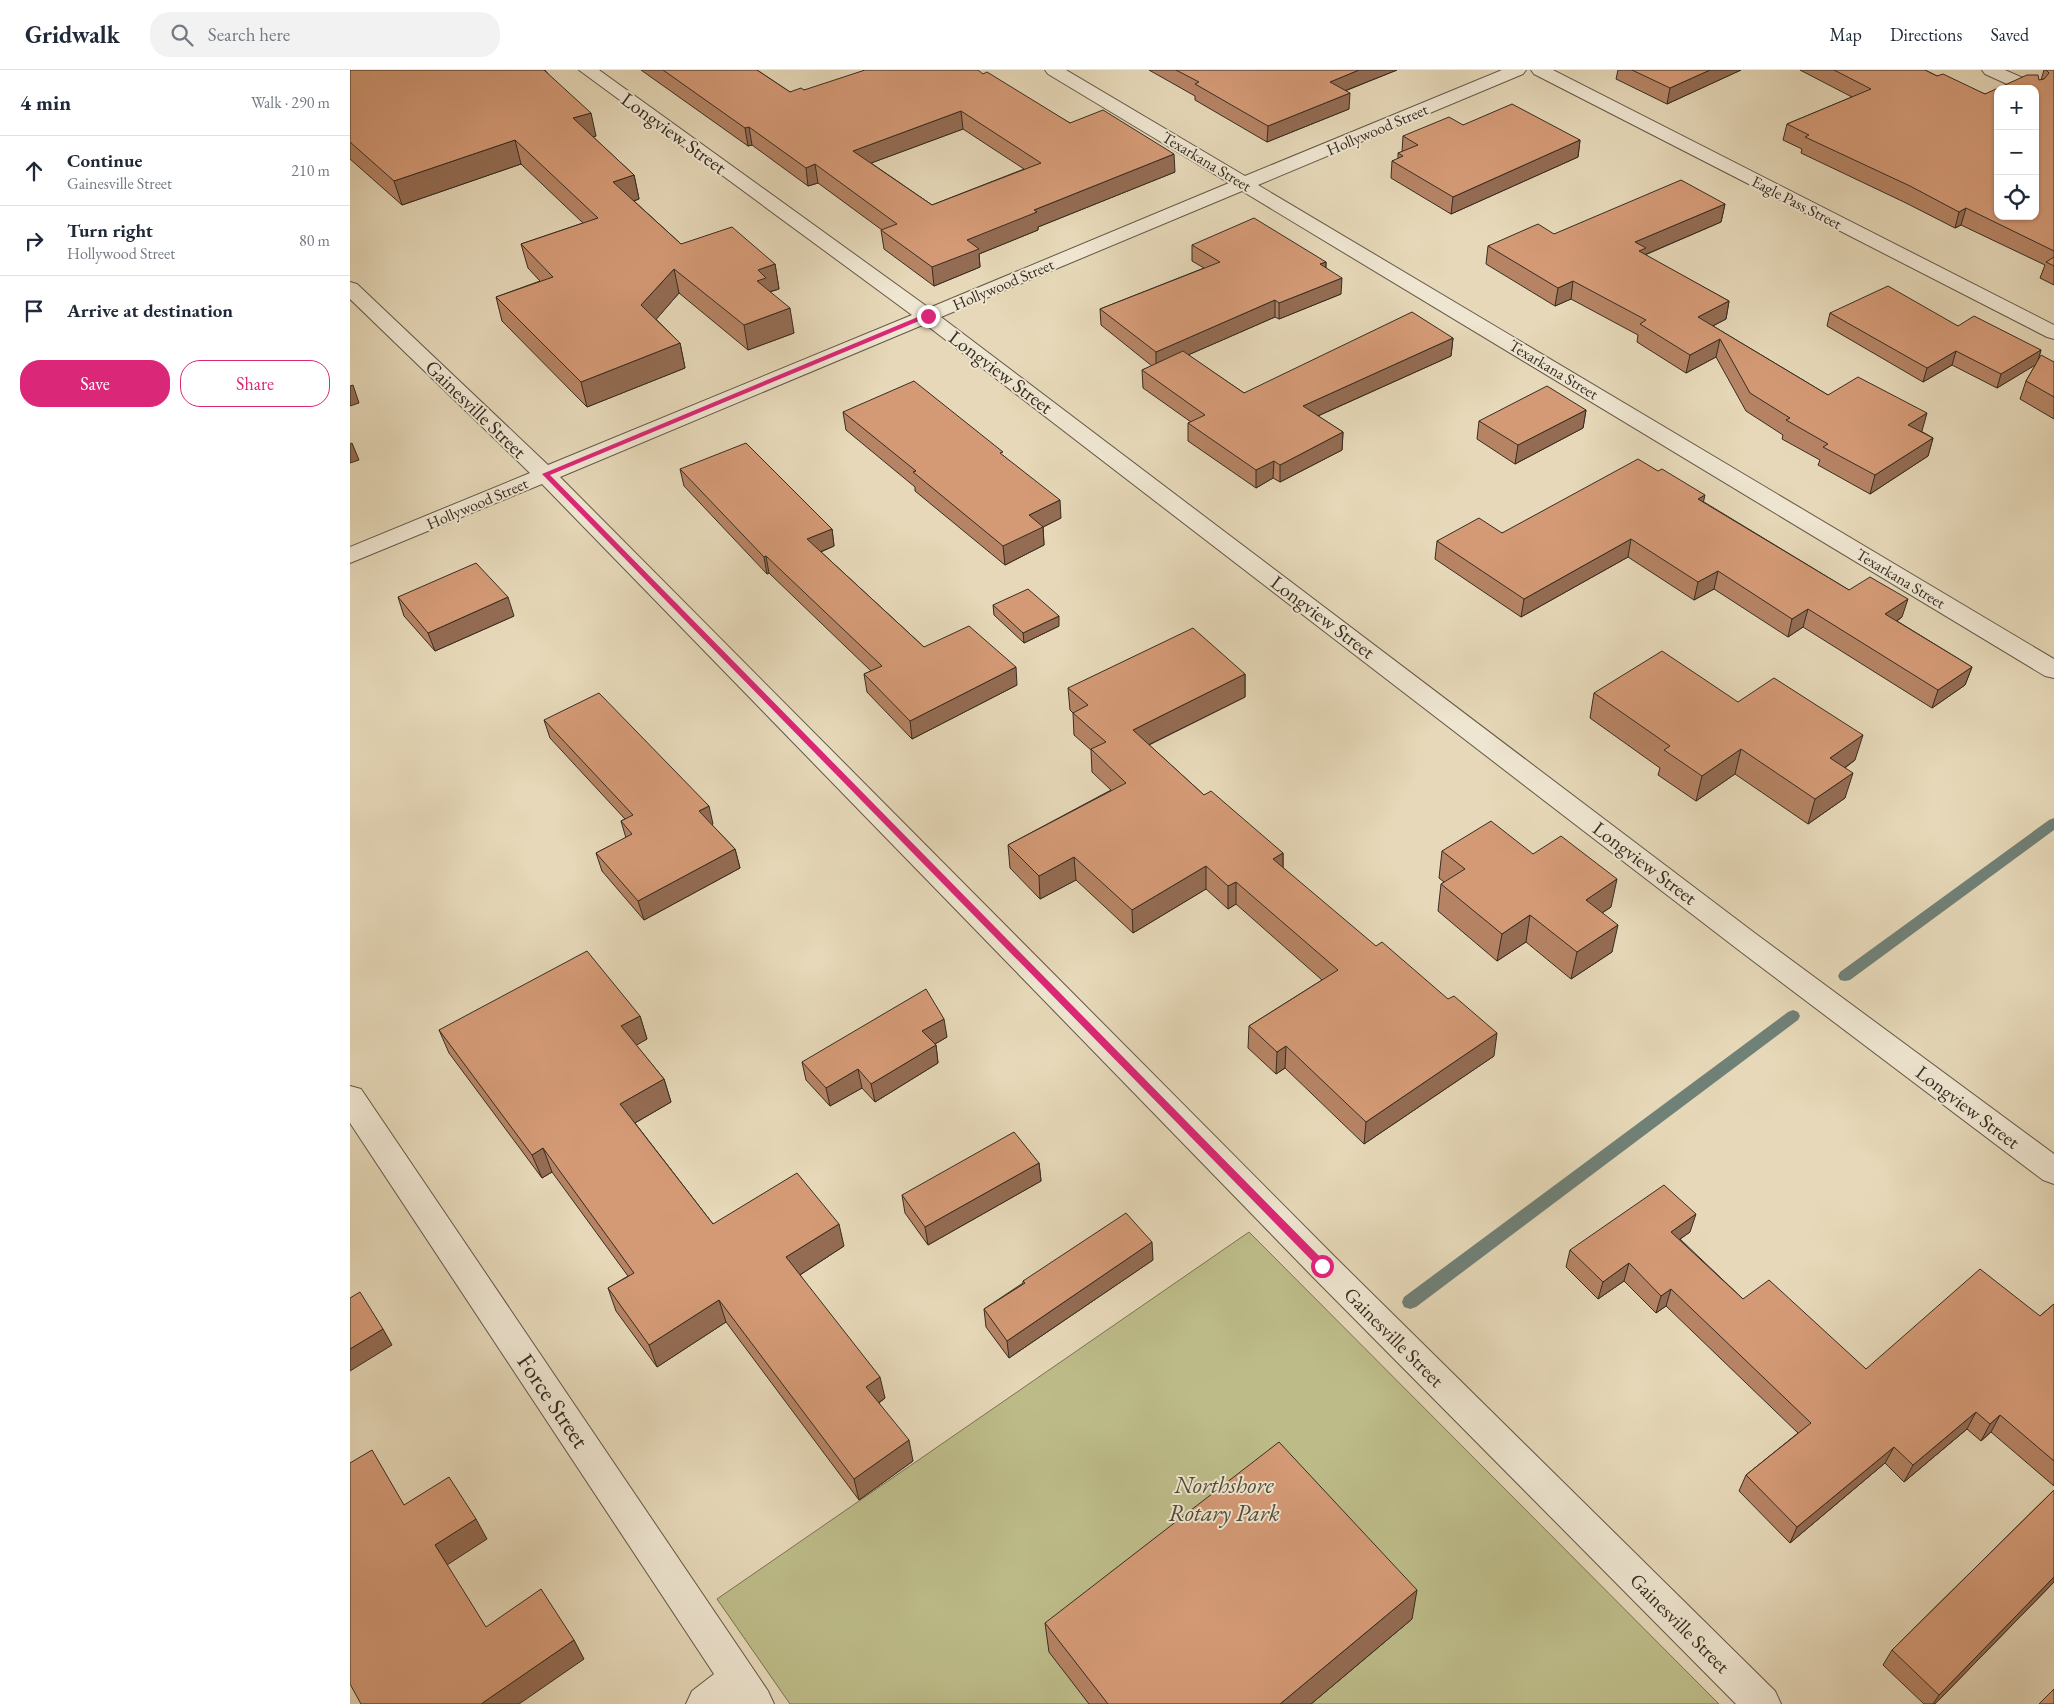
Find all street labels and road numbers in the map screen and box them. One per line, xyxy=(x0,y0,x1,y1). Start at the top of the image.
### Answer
street label: Longview Street xyxy=(616,86,732,180)
street label: Hollywood Street xyxy=(1323,99,1431,160)
street label: Texarkana Street xyxy=(1158,127,1255,196)
street label: Eagle Pass Street xyxy=(1748,171,1845,234)
street label: Hollywood Street xyxy=(949,254,1057,315)
street label: Longview Street xyxy=(944,324,1059,420)
street label: Texarkana Street xyxy=(1505,335,1602,404)
street label: Gainesville Street xyxy=(420,354,533,464)
street label: Hollywood Street xyxy=(423,473,531,534)
street label: Texarkana Street xyxy=(1852,544,1949,613)
street label: Longview Street xyxy=(1266,569,1381,665)
street label: Longview Street xyxy=(1588,815,1703,911)
street label: Longview Street xyxy=(1911,1059,2026,1155)
street label: Gainesville Street xyxy=(1338,1281,1450,1393)
street label: Force Street xyxy=(510,1347,597,1454)
street label: Gainesville Street xyxy=(1624,1567,1736,1679)

